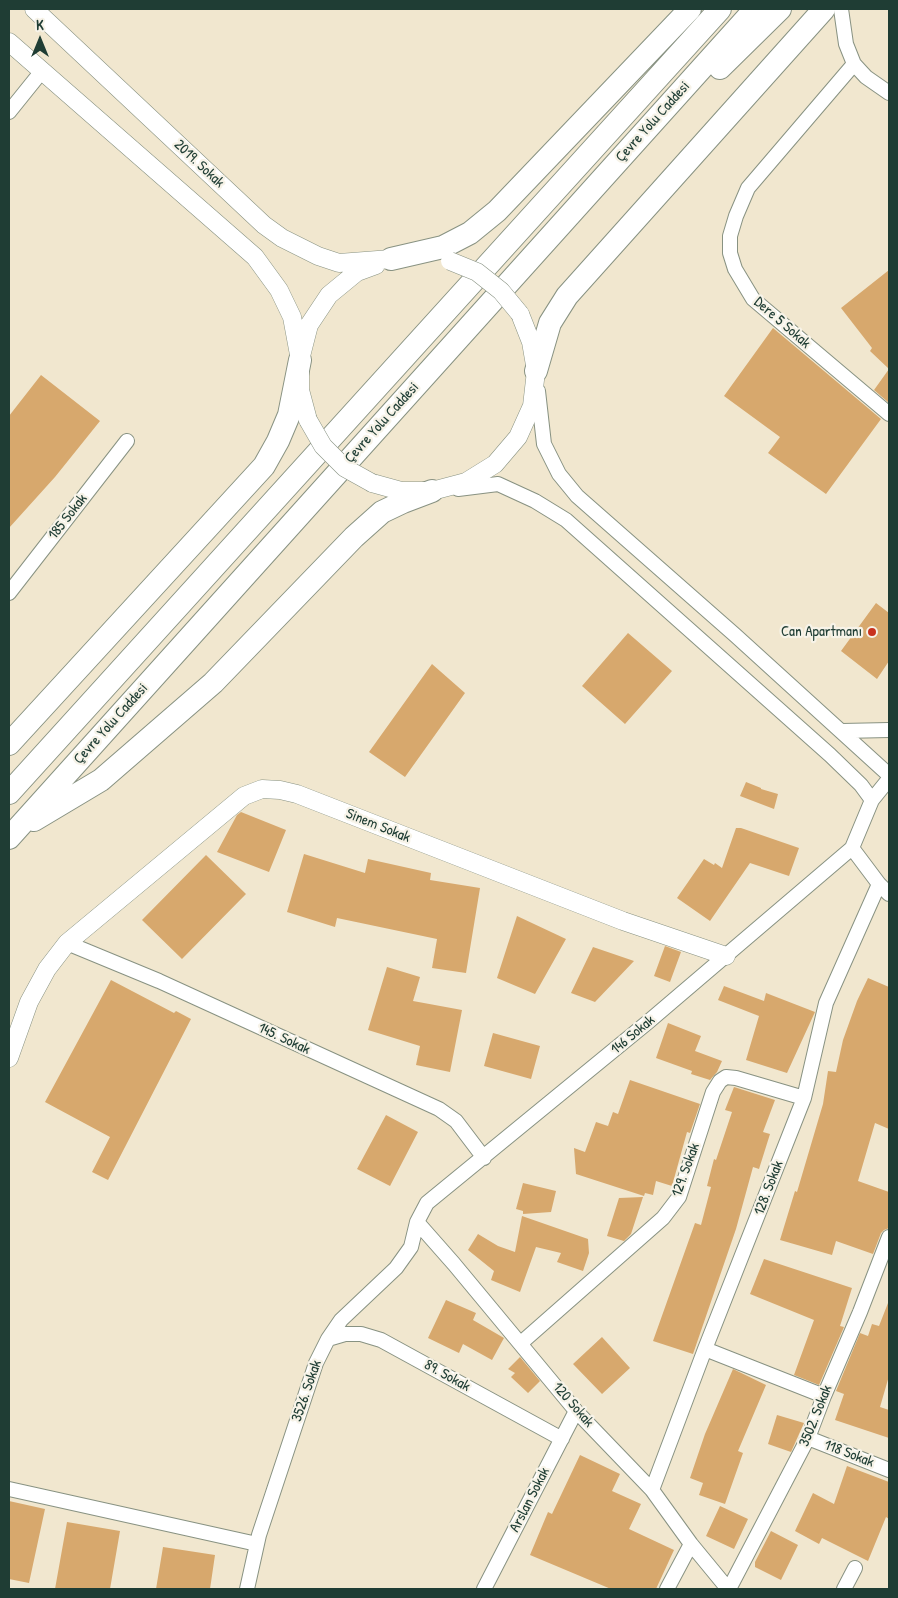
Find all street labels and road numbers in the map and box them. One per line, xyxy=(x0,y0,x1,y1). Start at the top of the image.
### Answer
street label: Çevre Yolu Caddesi xyxy=(612,78,694,166)
street label: 2019. Sokak xyxy=(170,136,228,192)
street label: Dere 5 Sokak xyxy=(750,293,814,353)
street label: Çevre Yolu Caddesi xyxy=(341,379,423,467)
street label: 185 Sokak xyxy=(45,491,91,543)
street label: Çevre Yolu Caddesi xyxy=(70,680,152,768)
street label: Sinem Sokak xyxy=(343,805,413,847)
street label: 146 Sokak xyxy=(607,1011,659,1059)
street label: 145. Sokak xyxy=(255,1019,313,1059)
street label: 129. Sokak xyxy=(668,1141,704,1199)
street label: 128. Sokak xyxy=(750,1158,788,1218)
street label: 89. Sokak xyxy=(421,1356,473,1396)
street label: 3526. Sokak xyxy=(288,1358,326,1424)
street label: 120 Sokak xyxy=(549,1379,597,1431)
street label: 3502. Sokak xyxy=(796,1383,836,1449)
street label: 118 Sokak xyxy=(821,1436,877,1472)
street label: Arslan Sokak xyxy=(506,1465,554,1535)

